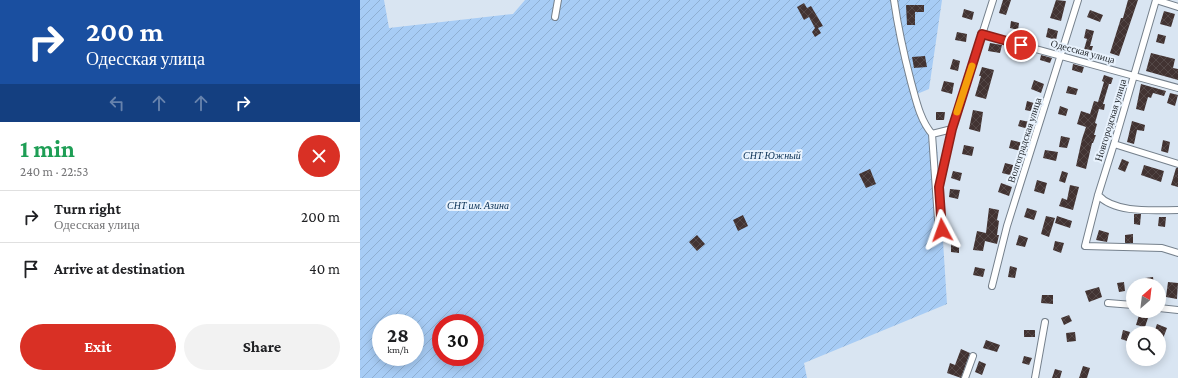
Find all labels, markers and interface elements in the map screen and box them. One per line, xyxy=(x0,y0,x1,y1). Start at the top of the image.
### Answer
icon: right xyxy=(20,16,72,68)
text: 200 m xyxy=(86,16,163,47)
pin xyxy=(1004,28,1038,62)
icon: arrive xyxy=(1010,34,1032,56)
street label: Одесская улица xyxy=(1050,38,1117,65)
text: Одесская улица xyxy=(86,49,205,69)
street label: Новгородская улица xyxy=(1093,77,1128,163)
icon: left xyxy=(106,92,128,114)
icon: ahead xyxy=(148,92,170,114)
icon: ahead xyxy=(190,92,212,114)
icon: right xyxy=(232,92,254,114)
street label: Волгоградская улица xyxy=(1006,96,1044,184)
text: 1 min xyxy=(20,135,75,162)
button: close xyxy=(298,135,340,177)
park label: СНТ Южный xyxy=(743,150,801,161)
text: 240 m · 22:53 xyxy=(20,164,88,179)
park label: СНТ им. Азина xyxy=(447,200,509,211)
text: Turn right xyxy=(54,201,121,217)
icon: right xyxy=(20,206,42,228)
text: 200 m xyxy=(301,209,340,225)
position arrow xyxy=(921,209,963,251)
text: Одесская улица xyxy=(54,217,140,232)
icon: arrive xyxy=(20,258,42,280)
text: Arrive at destination xyxy=(54,261,185,277)
text: 40 m xyxy=(309,261,340,277)
north arrow xyxy=(1126,278,1166,318)
map controls xyxy=(1126,278,1166,366)
speed limit sign: 30 xyxy=(432,314,484,366)
button: Exit xyxy=(20,324,176,370)
button: Share xyxy=(184,324,340,370)
text: 28 xyxy=(387,324,409,346)
button: search xyxy=(1126,326,1166,366)
text: km/h xyxy=(387,344,409,355)

